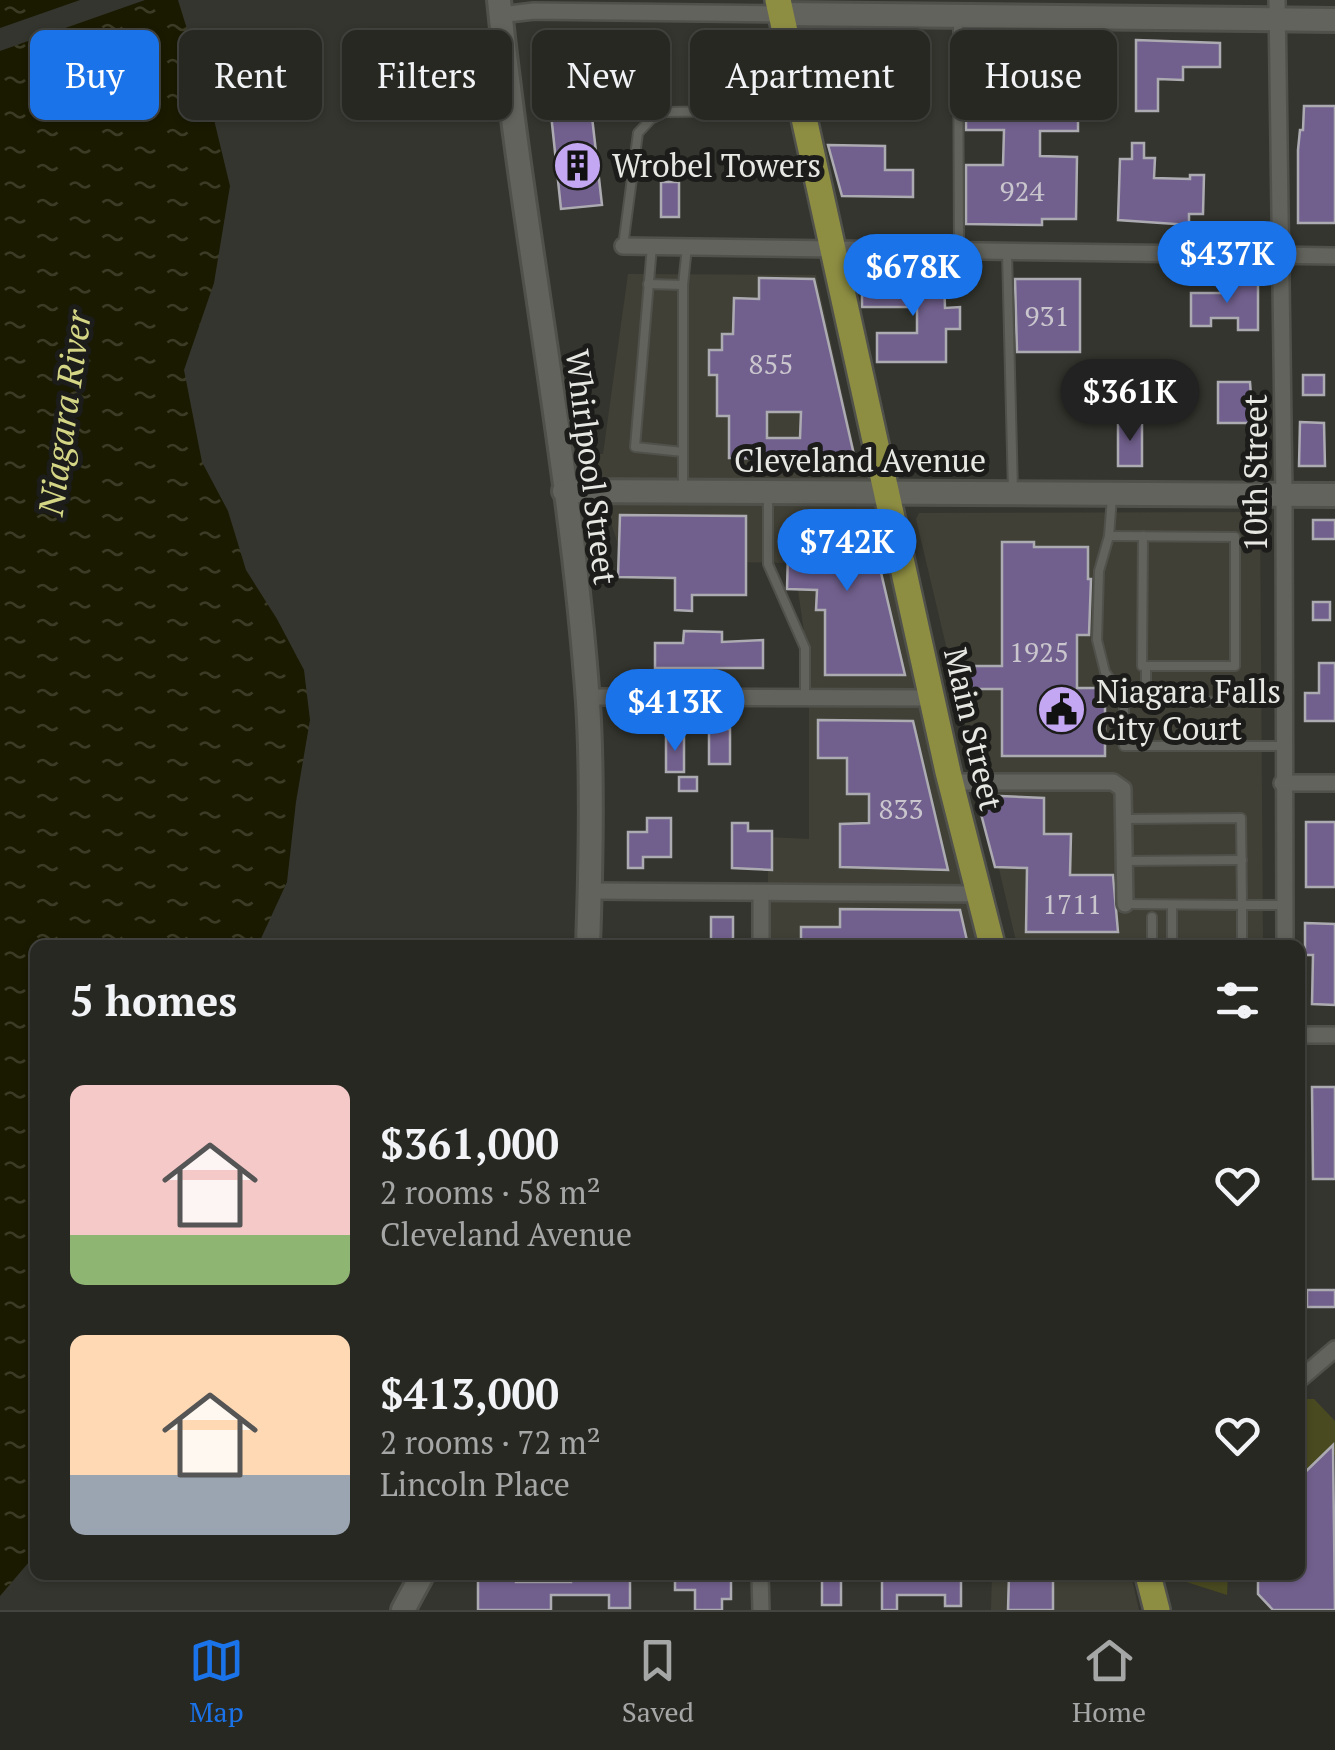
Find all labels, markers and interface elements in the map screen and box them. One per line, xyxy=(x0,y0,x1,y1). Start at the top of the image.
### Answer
chip: Buy xyxy=(30,30,159,120)
chip: Rent xyxy=(179,30,322,120)
chip: Filters xyxy=(342,30,512,120)
chip: New xyxy=(532,30,670,120)
chip: Apartment xyxy=(690,30,930,120)
chip: House xyxy=(950,30,1117,120)
building icon: Wrobel Towers xyxy=(551,139,603,191)
place label: Wrobel Towers xyxy=(612,144,821,186)
house number: 924 xyxy=(1000,172,1044,209)
pin: $437K xyxy=(1157,221,1297,306)
text: $437K xyxy=(1179,232,1275,274)
pin: $678K xyxy=(843,234,983,319)
text: $678K xyxy=(865,245,961,287)
house number: 931 xyxy=(1025,297,1069,334)
water label: Niagara River xyxy=(27,306,101,519)
house number: 855 xyxy=(749,345,793,382)
street label: Whirlpool Street xyxy=(557,347,627,587)
pin: $361K xyxy=(1060,359,1200,444)
text: $361K xyxy=(1082,370,1178,412)
street label: 10th Street xyxy=(1234,394,1276,552)
street label: Cleveland Avenue xyxy=(734,439,986,481)
pin: $742K xyxy=(777,509,917,594)
text: $742K xyxy=(799,520,895,562)
house number: 1925 xyxy=(1009,633,1069,670)
street label: Main Street xyxy=(935,644,1013,815)
pin: $413K xyxy=(605,669,745,754)
place label: Niagara Falls City Court xyxy=(1096,670,1281,749)
text: $413K xyxy=(627,680,723,722)
public building icon: Niagara Falls City Court xyxy=(1035,683,1087,735)
house number: 833 xyxy=(879,790,923,827)
house number: 1711 xyxy=(1042,885,1102,922)
text: 5 homes xyxy=(70,972,237,1028)
icon: filters xyxy=(1210,973,1265,1028)
text: $361,000 xyxy=(380,1115,559,1171)
icon: home xyxy=(150,1125,270,1245)
icon: heart xyxy=(1210,1158,1265,1213)
text: 2 rooms · 58 m² xyxy=(380,1171,601,1213)
text: Cleveland Avenue xyxy=(380,1213,632,1255)
text: $413,000 xyxy=(380,1365,559,1421)
icon: home xyxy=(150,1375,270,1495)
icon: heart xyxy=(1210,1408,1265,1463)
text: 2 rooms · 72 m² xyxy=(380,1421,601,1463)
text: Lincoln Place xyxy=(380,1463,570,1505)
tab: Map xyxy=(189,1633,244,1730)
tab: Saved xyxy=(622,1633,694,1730)
tab: Home xyxy=(1072,1633,1146,1730)

